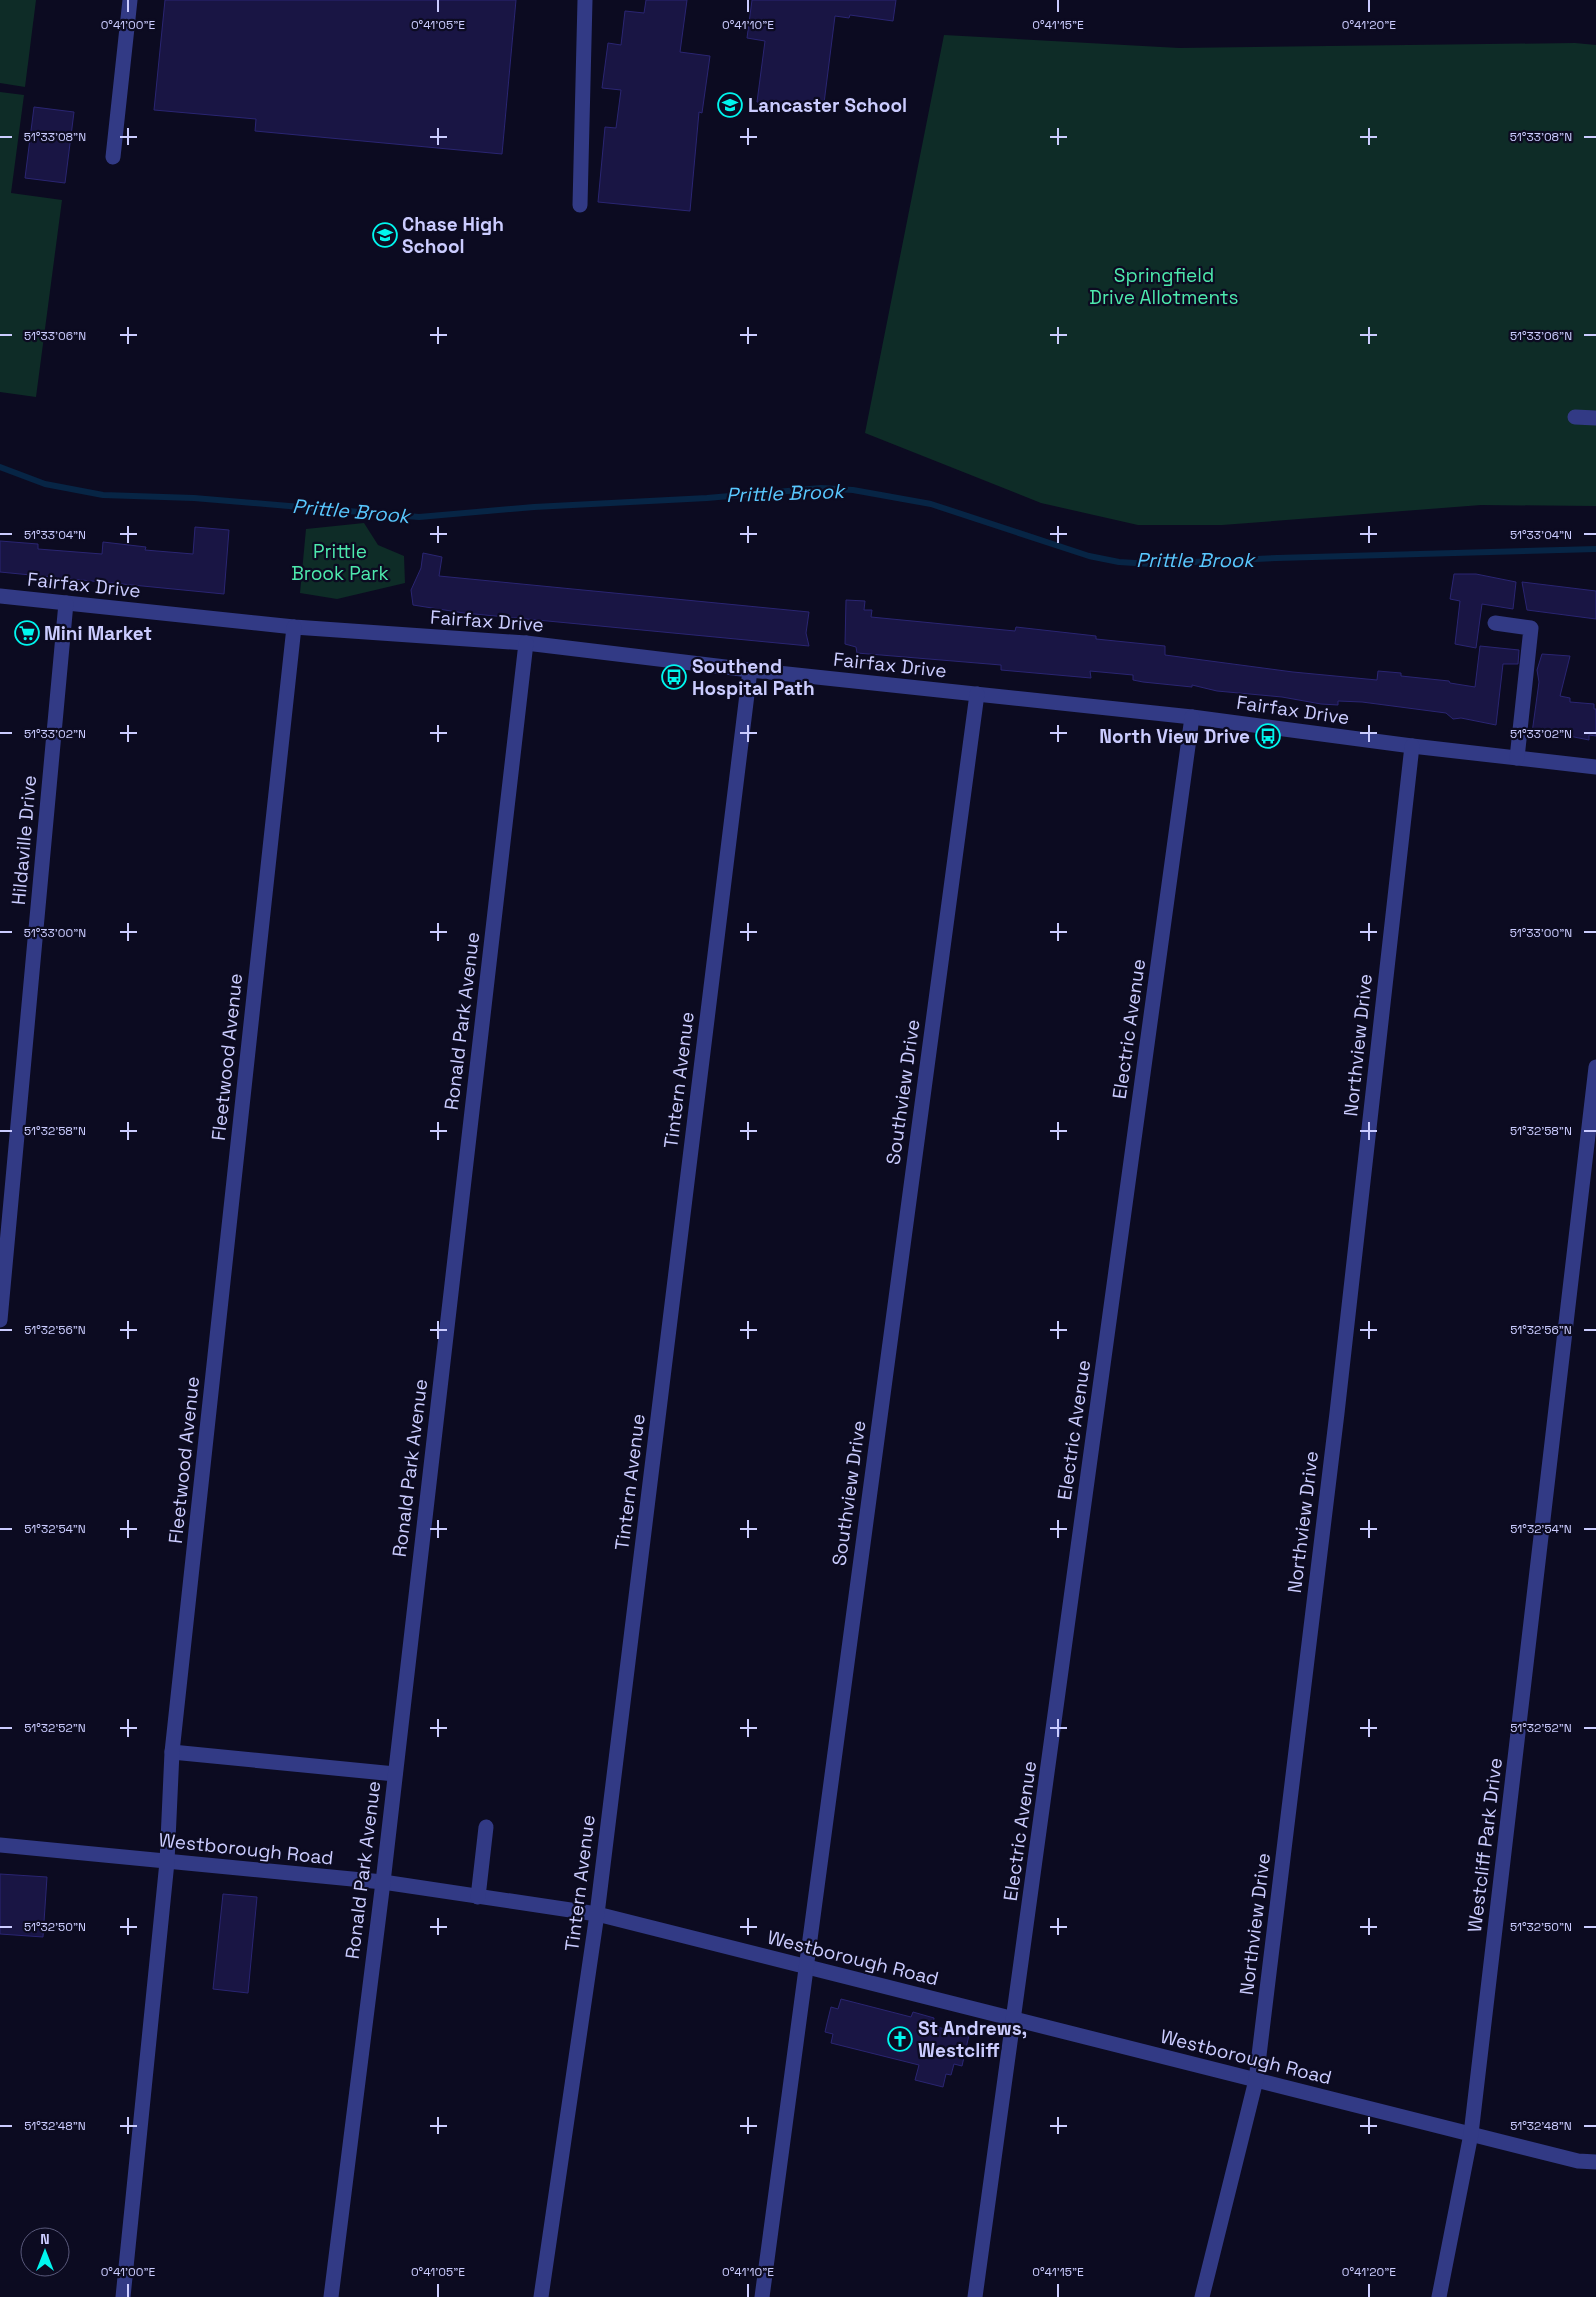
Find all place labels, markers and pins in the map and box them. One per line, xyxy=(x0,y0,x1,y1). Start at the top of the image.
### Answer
school or university icon: Lancaster School xyxy=(717,92,743,118)
place label: Lancaster School xyxy=(748,93,907,118)
place label: Chase High School xyxy=(402,212,504,259)
school or university icon: Chase High School xyxy=(372,222,398,248)
supermarket icon: Mini Market xyxy=(14,620,40,646)
place label: Mini Market xyxy=(44,621,152,646)
place label: Southend Hospital Path xyxy=(692,654,815,701)
bus stop icon: Southend Hospital Path xyxy=(661,664,687,690)
bus stop icon: North View Drive xyxy=(1255,723,1281,749)
place label: North View Drive xyxy=(1099,724,1250,749)
place label: St Andrews, Westcliff xyxy=(918,2016,1027,2063)
church icon: St Andrews, Westcliff xyxy=(887,2026,913,2052)

